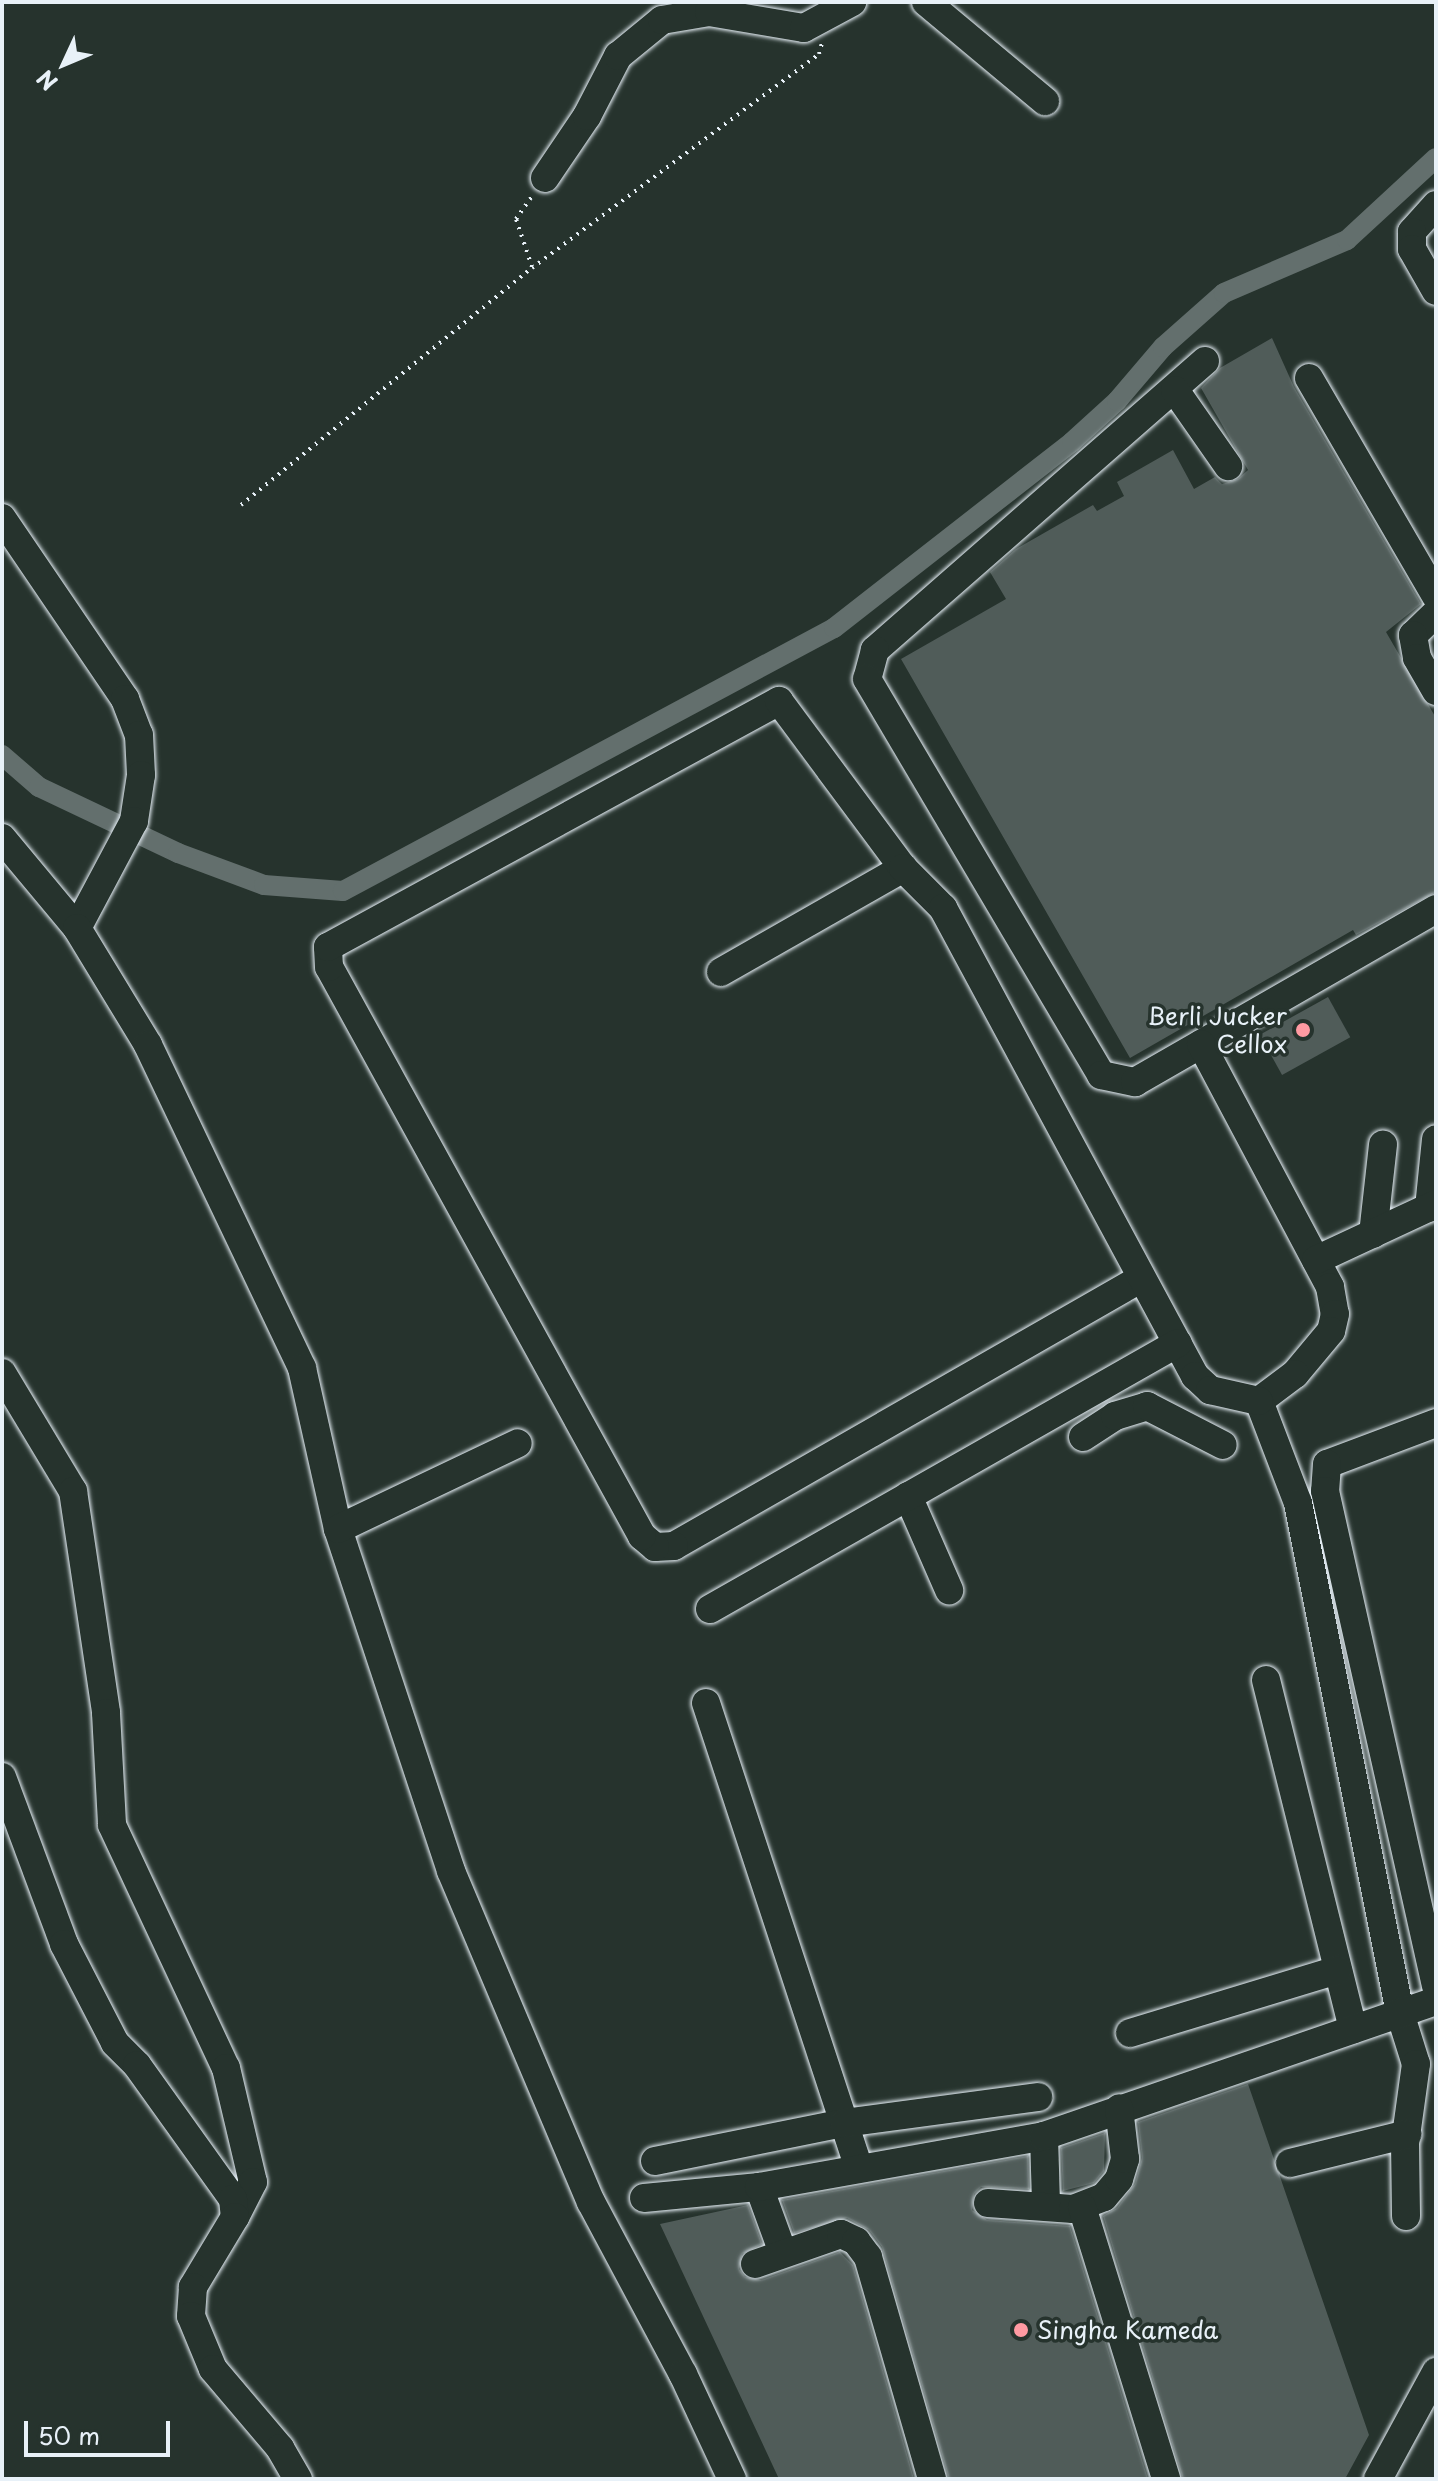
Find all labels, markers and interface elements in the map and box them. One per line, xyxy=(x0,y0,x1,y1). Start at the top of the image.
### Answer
north arrow xyxy=(24,24,104,104)
text: N xyxy=(28,63,64,99)
place label: Berli Jucker Cellox xyxy=(1147,1002,1287,1058)
marker: Berli Jucker Cellox xyxy=(1294,1021,1312,1039)
place label: Singha Kameda xyxy=(1037,2316,1217,2344)
marker: Singha Kameda xyxy=(1012,2321,1030,2339)
scale bar xyxy=(28,2405,174,2455)
text: 50 m xyxy=(38,2417,100,2453)

